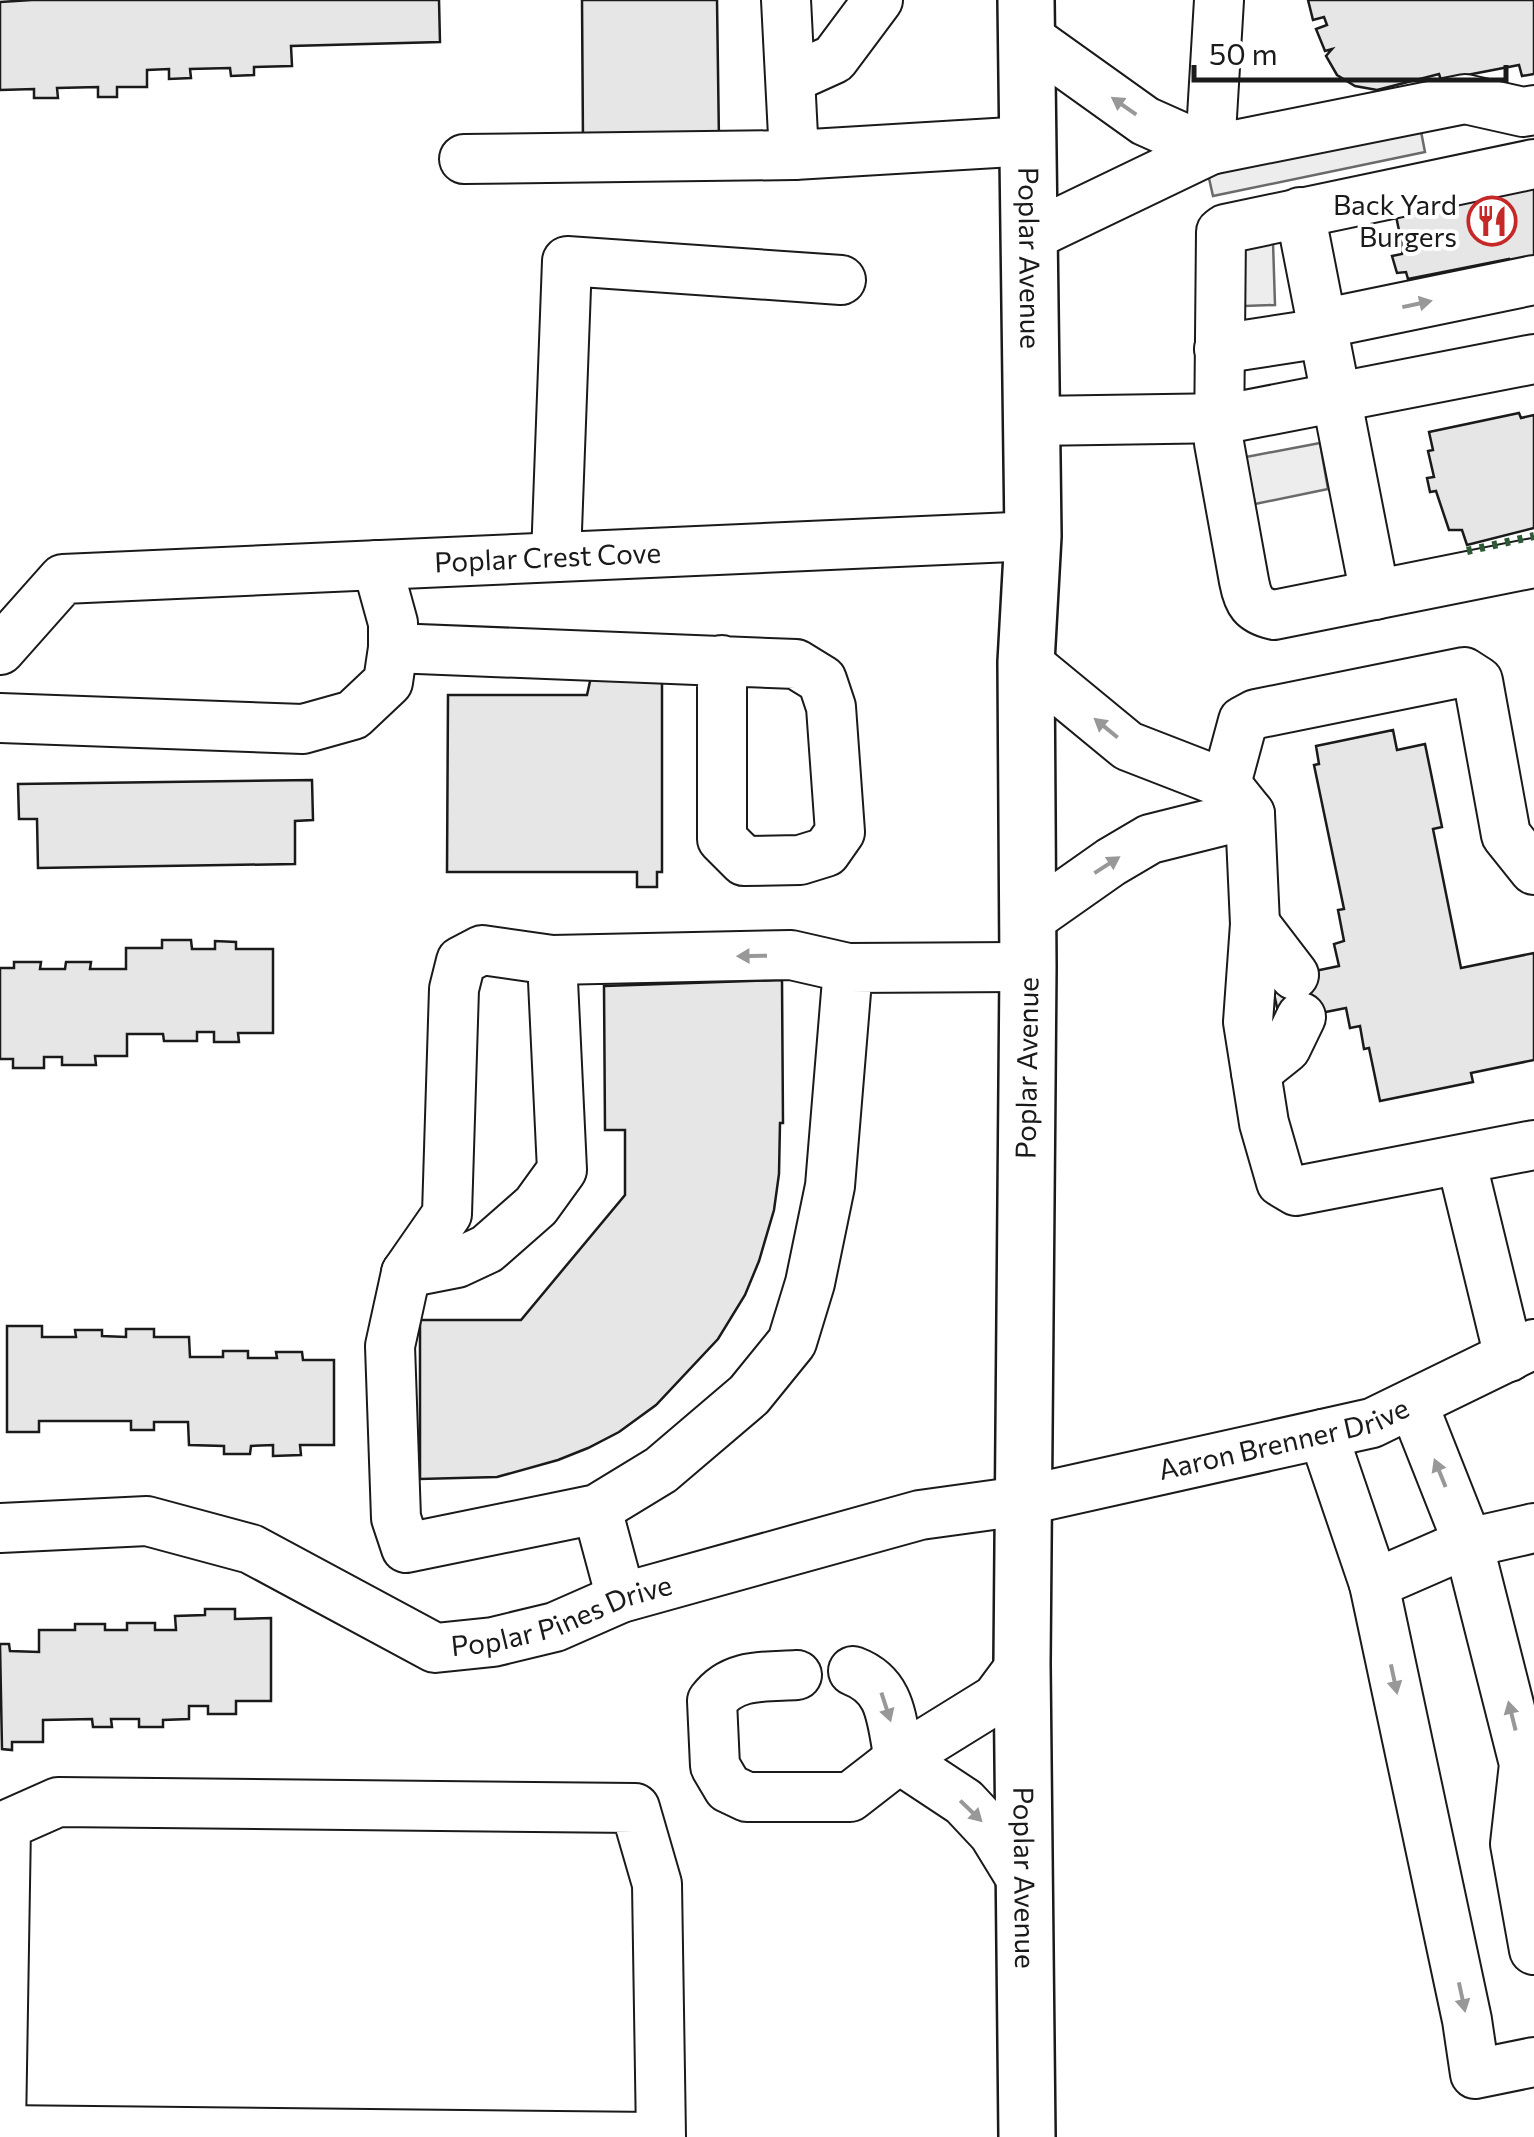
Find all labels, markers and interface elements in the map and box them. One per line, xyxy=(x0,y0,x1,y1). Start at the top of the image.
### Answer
scale bar xyxy=(1194,20,1506,82)
text: 50 m xyxy=(1209,34,1278,71)
one-way arrow xyxy=(1111,97,1137,116)
street label: Poplar Avenue xyxy=(1012,167,1049,349)
place label: Back Yard Burgers xyxy=(1333,187,1457,253)
restaurant icon: Back Yard Burgers xyxy=(1466,195,1518,247)
one-way arrow xyxy=(1402,296,1433,312)
street label: Poplar Crest Cove xyxy=(433,535,662,579)
one-way arrow xyxy=(1094,718,1119,739)
one-way arrow xyxy=(1093,856,1121,875)
one-way arrow xyxy=(735,948,767,964)
street label: Poplar Avenue xyxy=(1007,977,1045,1159)
street label: Aaron Brenner Drive xyxy=(1155,1390,1414,1486)
one-way arrow xyxy=(1432,1458,1448,1488)
street label: Poplar Pines Drive xyxy=(449,1567,675,1662)
one-way arrow xyxy=(1387,1664,1403,1695)
one-way arrow xyxy=(880,1692,895,1722)
one-way arrow xyxy=(1503,1700,1519,1731)
street label: Poplar Avenue xyxy=(1007,1786,1043,1969)
one-way arrow xyxy=(959,1799,983,1822)
one-way arrow xyxy=(1455,1982,1470,2013)

